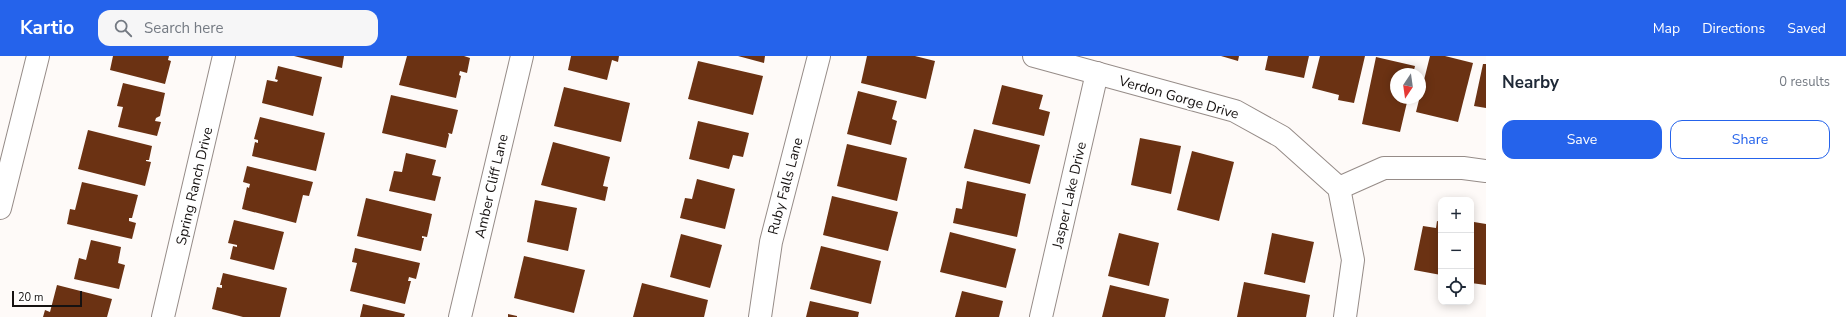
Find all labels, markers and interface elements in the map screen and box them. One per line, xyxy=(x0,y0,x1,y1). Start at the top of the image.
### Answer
search box xyxy=(98,10,378,46)
text: Kartio xyxy=(20,15,74,41)
icon: search xyxy=(112,17,134,39)
text: Search here xyxy=(144,18,224,38)
text: Map xyxy=(1653,19,1680,38)
text: Directions xyxy=(1702,19,1765,38)
text: Saved xyxy=(1787,19,1826,38)
north arrow xyxy=(1390,68,1426,104)
street label: Verdon Gorge Drive xyxy=(1116,71,1241,124)
text: Nearby xyxy=(1502,71,1559,94)
text: 0 results xyxy=(1779,73,1830,91)
button: Save xyxy=(1502,120,1662,159)
button: Share xyxy=(1670,120,1830,159)
street label: Spring Ranch Drive xyxy=(172,125,217,247)
street label: Amber Cliff Lane xyxy=(470,132,513,240)
street label: Ruby Falls Lane xyxy=(763,135,808,237)
street label: Jasper Lake Drive xyxy=(1048,140,1091,251)
map controls xyxy=(1438,197,1474,305)
button: + xyxy=(1438,197,1474,233)
button: − xyxy=(1438,233,1474,269)
button: locate xyxy=(1438,269,1474,305)
scale bar xyxy=(12,289,82,308)
text: 20 m xyxy=(18,290,43,305)

